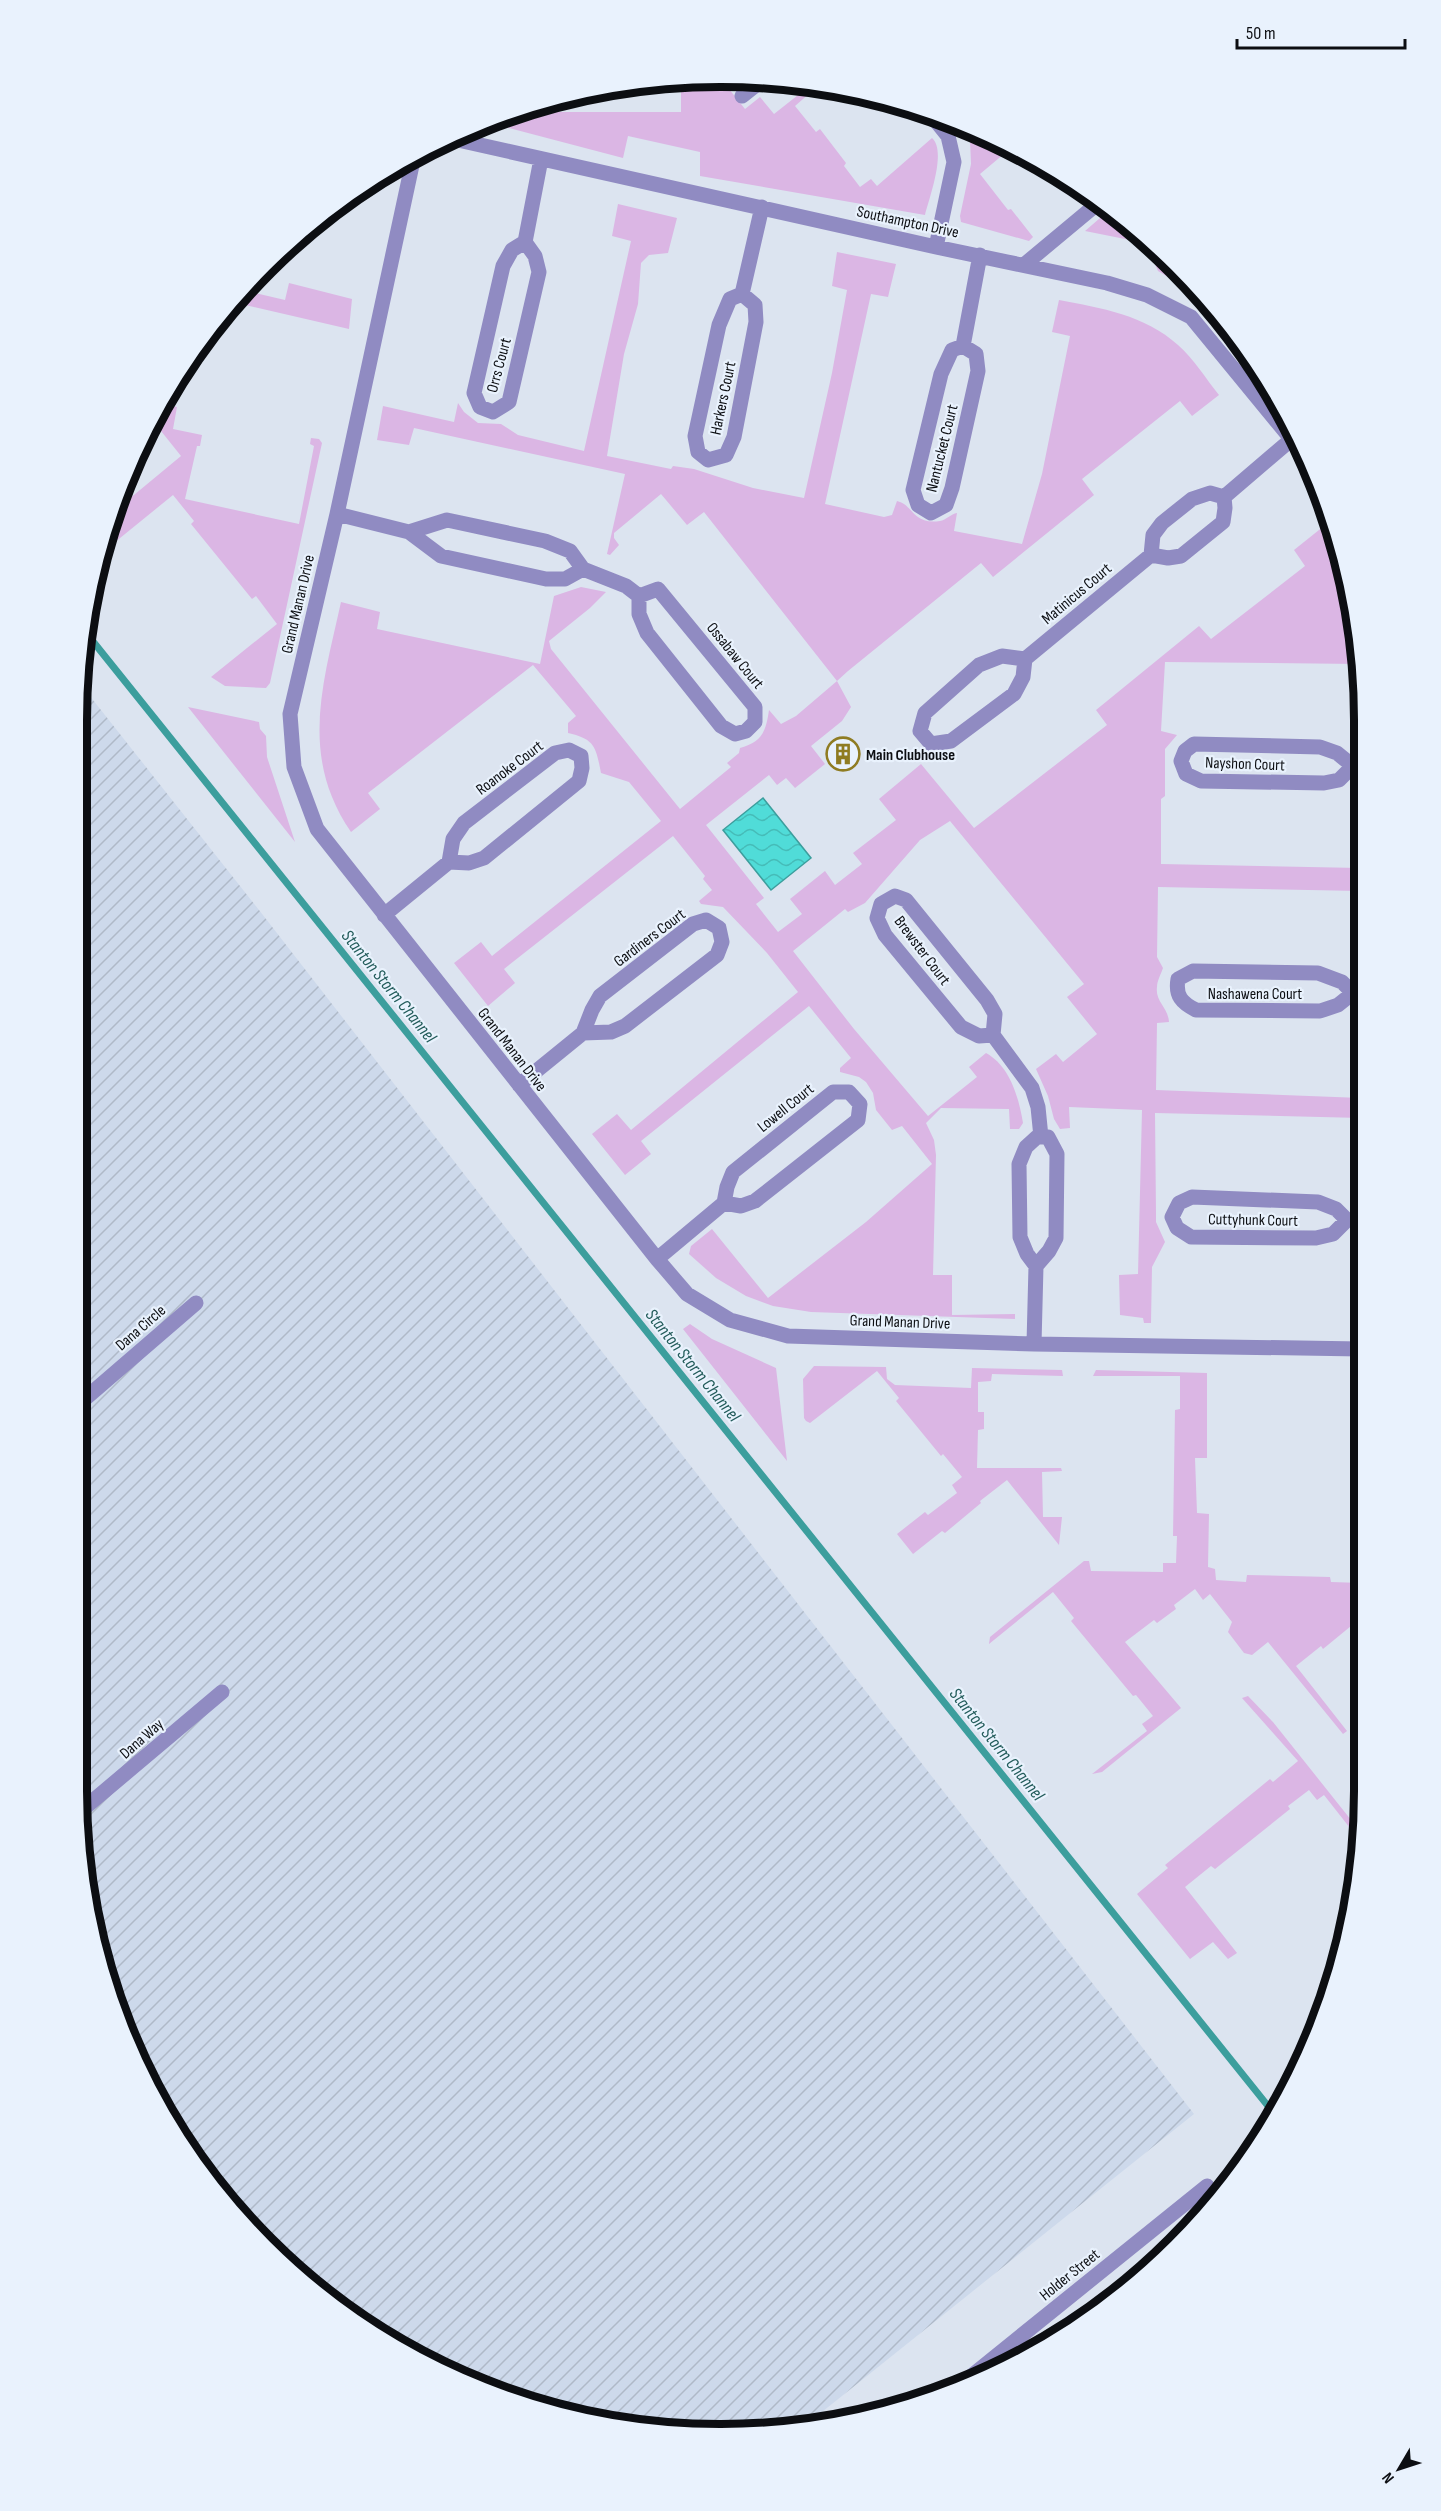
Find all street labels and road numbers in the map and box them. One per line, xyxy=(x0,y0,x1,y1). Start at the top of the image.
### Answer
street label: Southampton Drive xyxy=(855,202,960,243)
street label: Orrs Court xyxy=(483,336,516,395)
street label: Harkers Court xyxy=(706,360,741,437)
street label: Nantucket Court xyxy=(922,403,963,494)
street label: Grand Manan Drive xyxy=(278,553,319,655)
street label: Matinicus Court xyxy=(1038,559,1116,629)
street label: Ossabaw Court xyxy=(702,619,768,693)
street label: Roanoke Court xyxy=(473,737,547,800)
street label: Nayshon Court xyxy=(1205,754,1285,775)
street label: Gardiners Court xyxy=(610,905,689,971)
street label: Brewster Court xyxy=(890,913,954,989)
street label: Nashawena Court xyxy=(1208,985,1302,1004)
street label: Grand Manan Drive xyxy=(473,1004,550,1095)
street label: Lowell Court xyxy=(754,1080,818,1137)
street label: Cuttyhunk Court xyxy=(1208,1210,1298,1231)
street label: Dana Circle xyxy=(112,1301,170,1355)
street label: Grand Manan Drive xyxy=(849,1311,951,1334)
street label: Dana Way xyxy=(116,1715,168,1763)
street label: Holder Street xyxy=(1036,2245,1104,2305)

